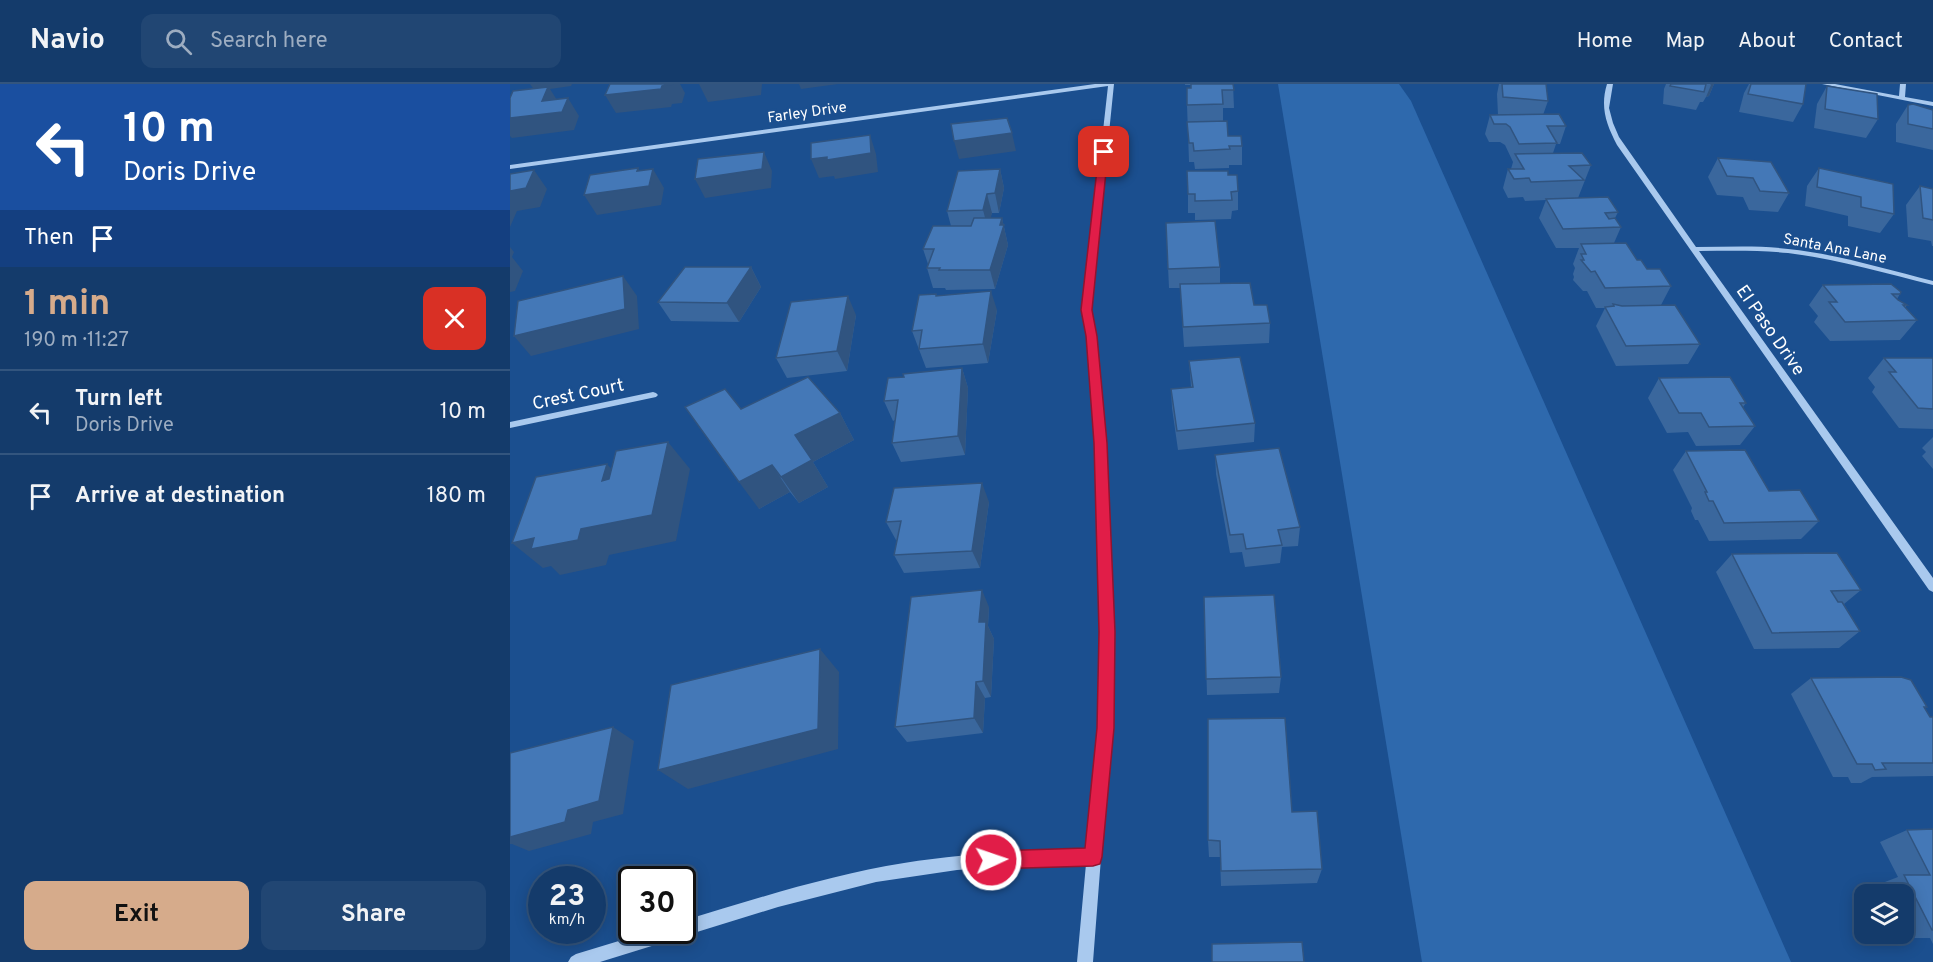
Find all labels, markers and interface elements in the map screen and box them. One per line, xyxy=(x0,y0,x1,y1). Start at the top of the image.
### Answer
search box xyxy=(141,14,561,68)
text: Navio xyxy=(30,23,105,59)
icon: search xyxy=(162,25,195,58)
text: Search here xyxy=(210,28,327,55)
text: Home xyxy=(1577,28,1633,55)
text: Map xyxy=(1666,28,1705,55)
text: About xyxy=(1738,28,1796,55)
text: Contact xyxy=(1829,28,1903,55)
street label: Farley Drive xyxy=(766,99,848,128)
text: 10 m xyxy=(123,104,215,157)
icon: left xyxy=(24,108,102,186)
pin xyxy=(1078,126,1129,177)
icon: arrive xyxy=(1087,135,1120,168)
text: Doris Drive xyxy=(123,156,256,190)
icon: arrive xyxy=(86,222,119,255)
text: Then xyxy=(24,225,74,252)
street label: Santa Ana Lane xyxy=(1781,230,1888,269)
street label: El Paso Drive xyxy=(1730,281,1809,381)
text: 1 min xyxy=(24,282,110,328)
button: close xyxy=(423,287,486,350)
text: 190 m · 11:27 xyxy=(24,328,129,354)
street label: Crest Court xyxy=(530,375,626,416)
text: Turn left xyxy=(75,386,163,413)
icon: left xyxy=(24,396,57,429)
text: 10 m xyxy=(440,399,486,426)
text: Doris Drive xyxy=(75,413,174,439)
icon: arrive xyxy=(24,480,57,513)
text: Arrive at destination xyxy=(75,483,285,510)
text: 180 m xyxy=(427,483,486,510)
position arrow xyxy=(959,828,1023,892)
speed limit sign: 30 xyxy=(618,866,696,944)
text: 23 xyxy=(549,879,585,916)
button: Exit xyxy=(24,881,249,950)
button: Share xyxy=(261,881,486,950)
map controls xyxy=(1854,884,1914,944)
button: layers xyxy=(1854,884,1914,944)
text: km/h xyxy=(549,911,585,930)

